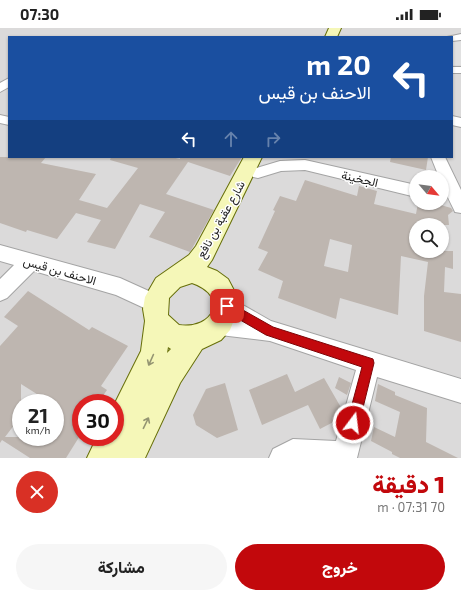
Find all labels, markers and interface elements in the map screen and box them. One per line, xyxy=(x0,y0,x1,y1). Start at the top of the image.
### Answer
text: 07:30 xyxy=(20,5,59,23)
text: 20 m xyxy=(306,47,371,81)
icon: left xyxy=(385,52,437,104)
text: الاحنف بن قيس xyxy=(258,81,371,103)
icon: left xyxy=(178,128,200,150)
icon: ahead xyxy=(220,128,242,150)
icon: right xyxy=(262,128,284,150)
street label: الجخينة xyxy=(340,167,380,190)
north arrow xyxy=(409,170,449,210)
map controls xyxy=(409,170,449,258)
street label: شارع عقبة بن نافع xyxy=(193,178,250,262)
button: search xyxy=(409,218,449,258)
street label: الاحنف بن قيس xyxy=(21,253,98,289)
pin xyxy=(210,289,244,323)
icon: arrive xyxy=(216,295,238,317)
one-way arrow xyxy=(147,354,154,366)
speed limit sign: 30 xyxy=(72,394,124,446)
position arrow xyxy=(332,402,374,444)
text: 21 xyxy=(28,403,48,427)
one-way arrow xyxy=(143,417,150,429)
text: km/h xyxy=(26,424,50,436)
text: 1 دقيقة xyxy=(372,469,445,498)
button: close xyxy=(16,471,58,513)
text: 70 m · 07:31 xyxy=(377,499,445,515)
button: مشاركة xyxy=(16,544,227,590)
button: خروج xyxy=(235,544,445,590)

